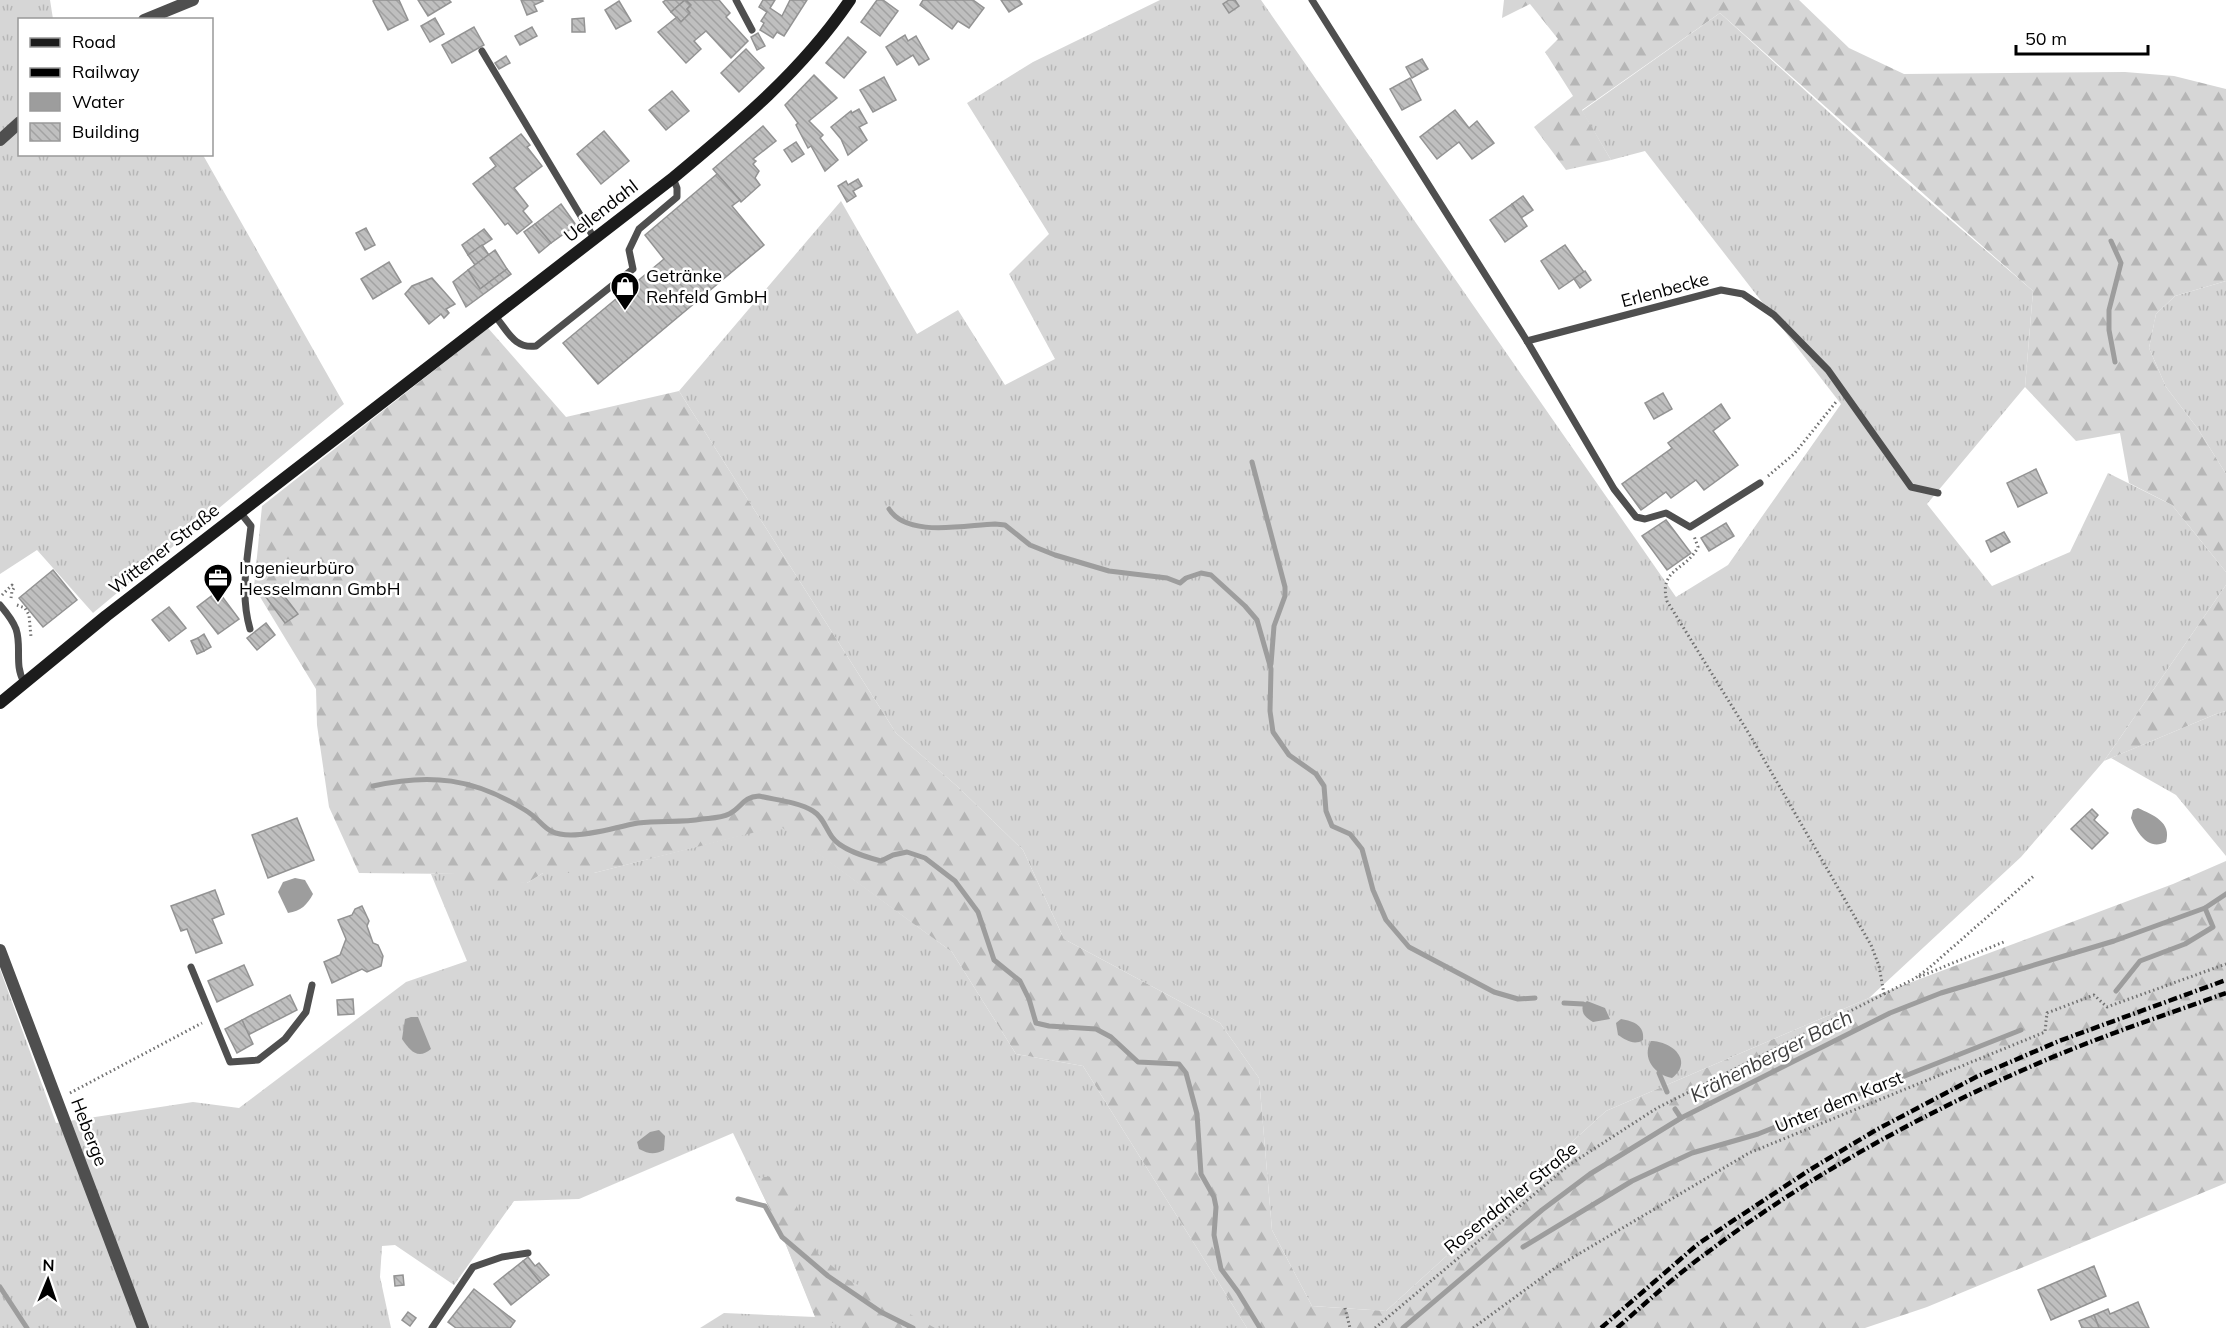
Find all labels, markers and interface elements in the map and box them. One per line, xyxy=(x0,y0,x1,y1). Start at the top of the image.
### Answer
legend xyxy=(18,18,213,156)
scale bar xyxy=(2016,18,2148,56)
text: 50 m xyxy=(2025,27,2067,50)
text: Road xyxy=(72,30,116,53)
text: Railway xyxy=(72,60,140,83)
text: Water xyxy=(72,90,125,113)
text: Building xyxy=(72,120,140,143)
street label: Uellendahl xyxy=(559,174,643,247)
place label: Getränke Rehfeld GmbH xyxy=(646,264,768,308)
street label: Erlenbecke xyxy=(1618,267,1711,312)
shop icon: Getränke Rehfeld GmbH xyxy=(609,270,641,312)
street label: Wittener Straße xyxy=(104,498,224,599)
place label: Ingenieurbüro Hesselmann GmbH xyxy=(239,556,400,600)
office icon: Ingenieurbüro Hesselmann GmbH xyxy=(202,562,234,604)
water label: Krähenberger Bach xyxy=(1685,1004,1856,1107)
street label: Unter dem Karst xyxy=(1772,1065,1906,1138)
street label: Heberge xyxy=(66,1094,113,1169)
street label: Rosendahler Straße xyxy=(1439,1137,1582,1259)
north arrow xyxy=(18,1250,78,1310)
text: N xyxy=(42,1255,55,1275)

